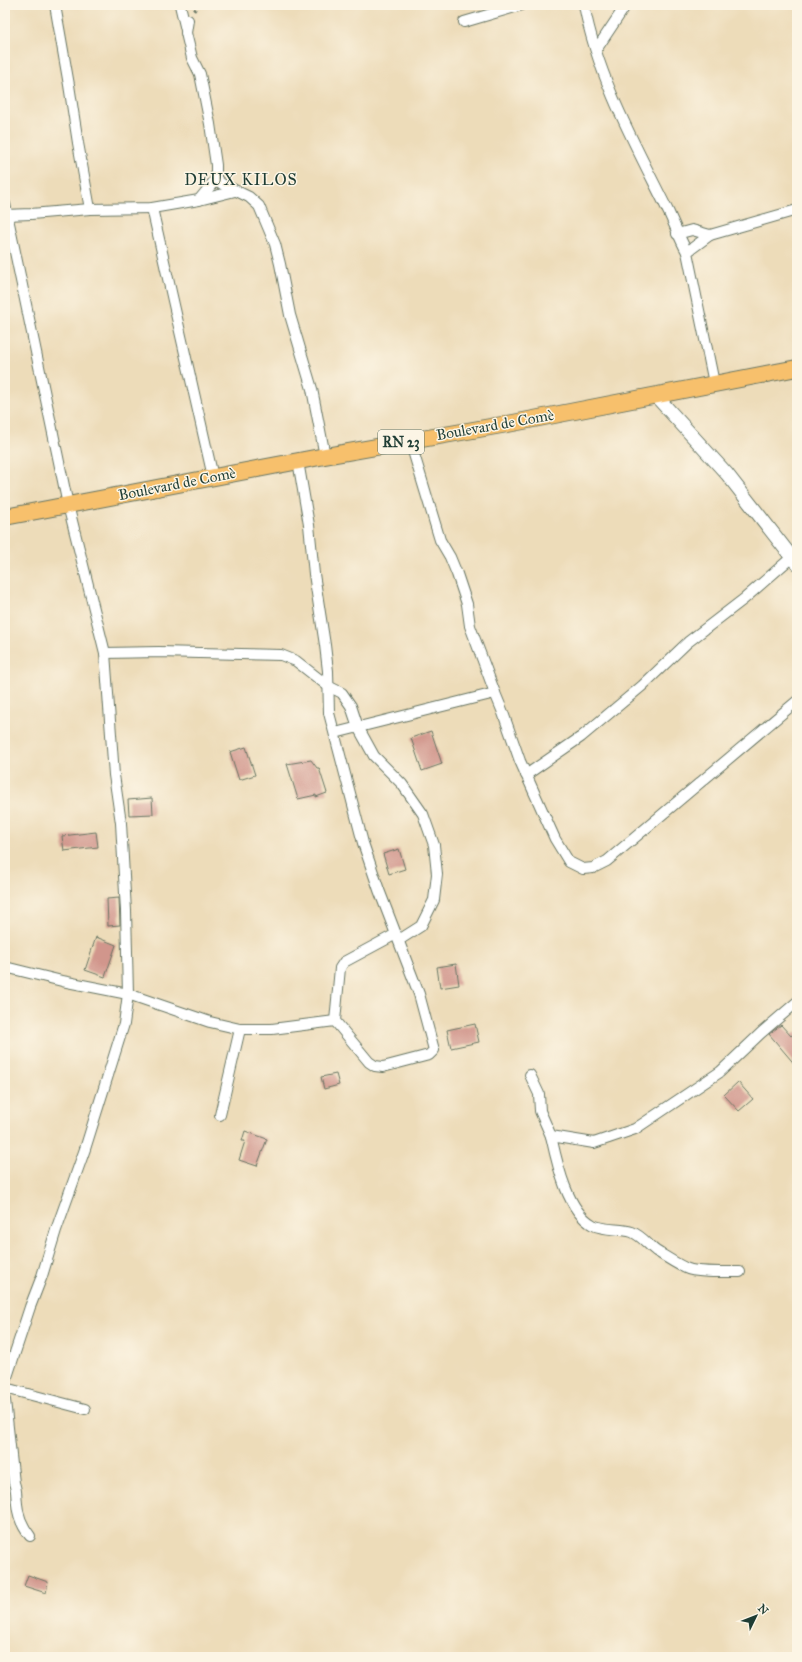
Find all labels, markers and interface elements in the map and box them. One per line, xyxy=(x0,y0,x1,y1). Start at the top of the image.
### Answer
district label: DEUX KILOS xyxy=(184,170,298,189)
street label: Boulevard de Comè xyxy=(435,406,555,444)
road number: RN 23 xyxy=(378,430,424,454)
street label: Boulevard de Comè xyxy=(117,464,237,504)
north arrow xyxy=(736,1596,776,1636)
text: N xyxy=(755,1602,771,1618)

